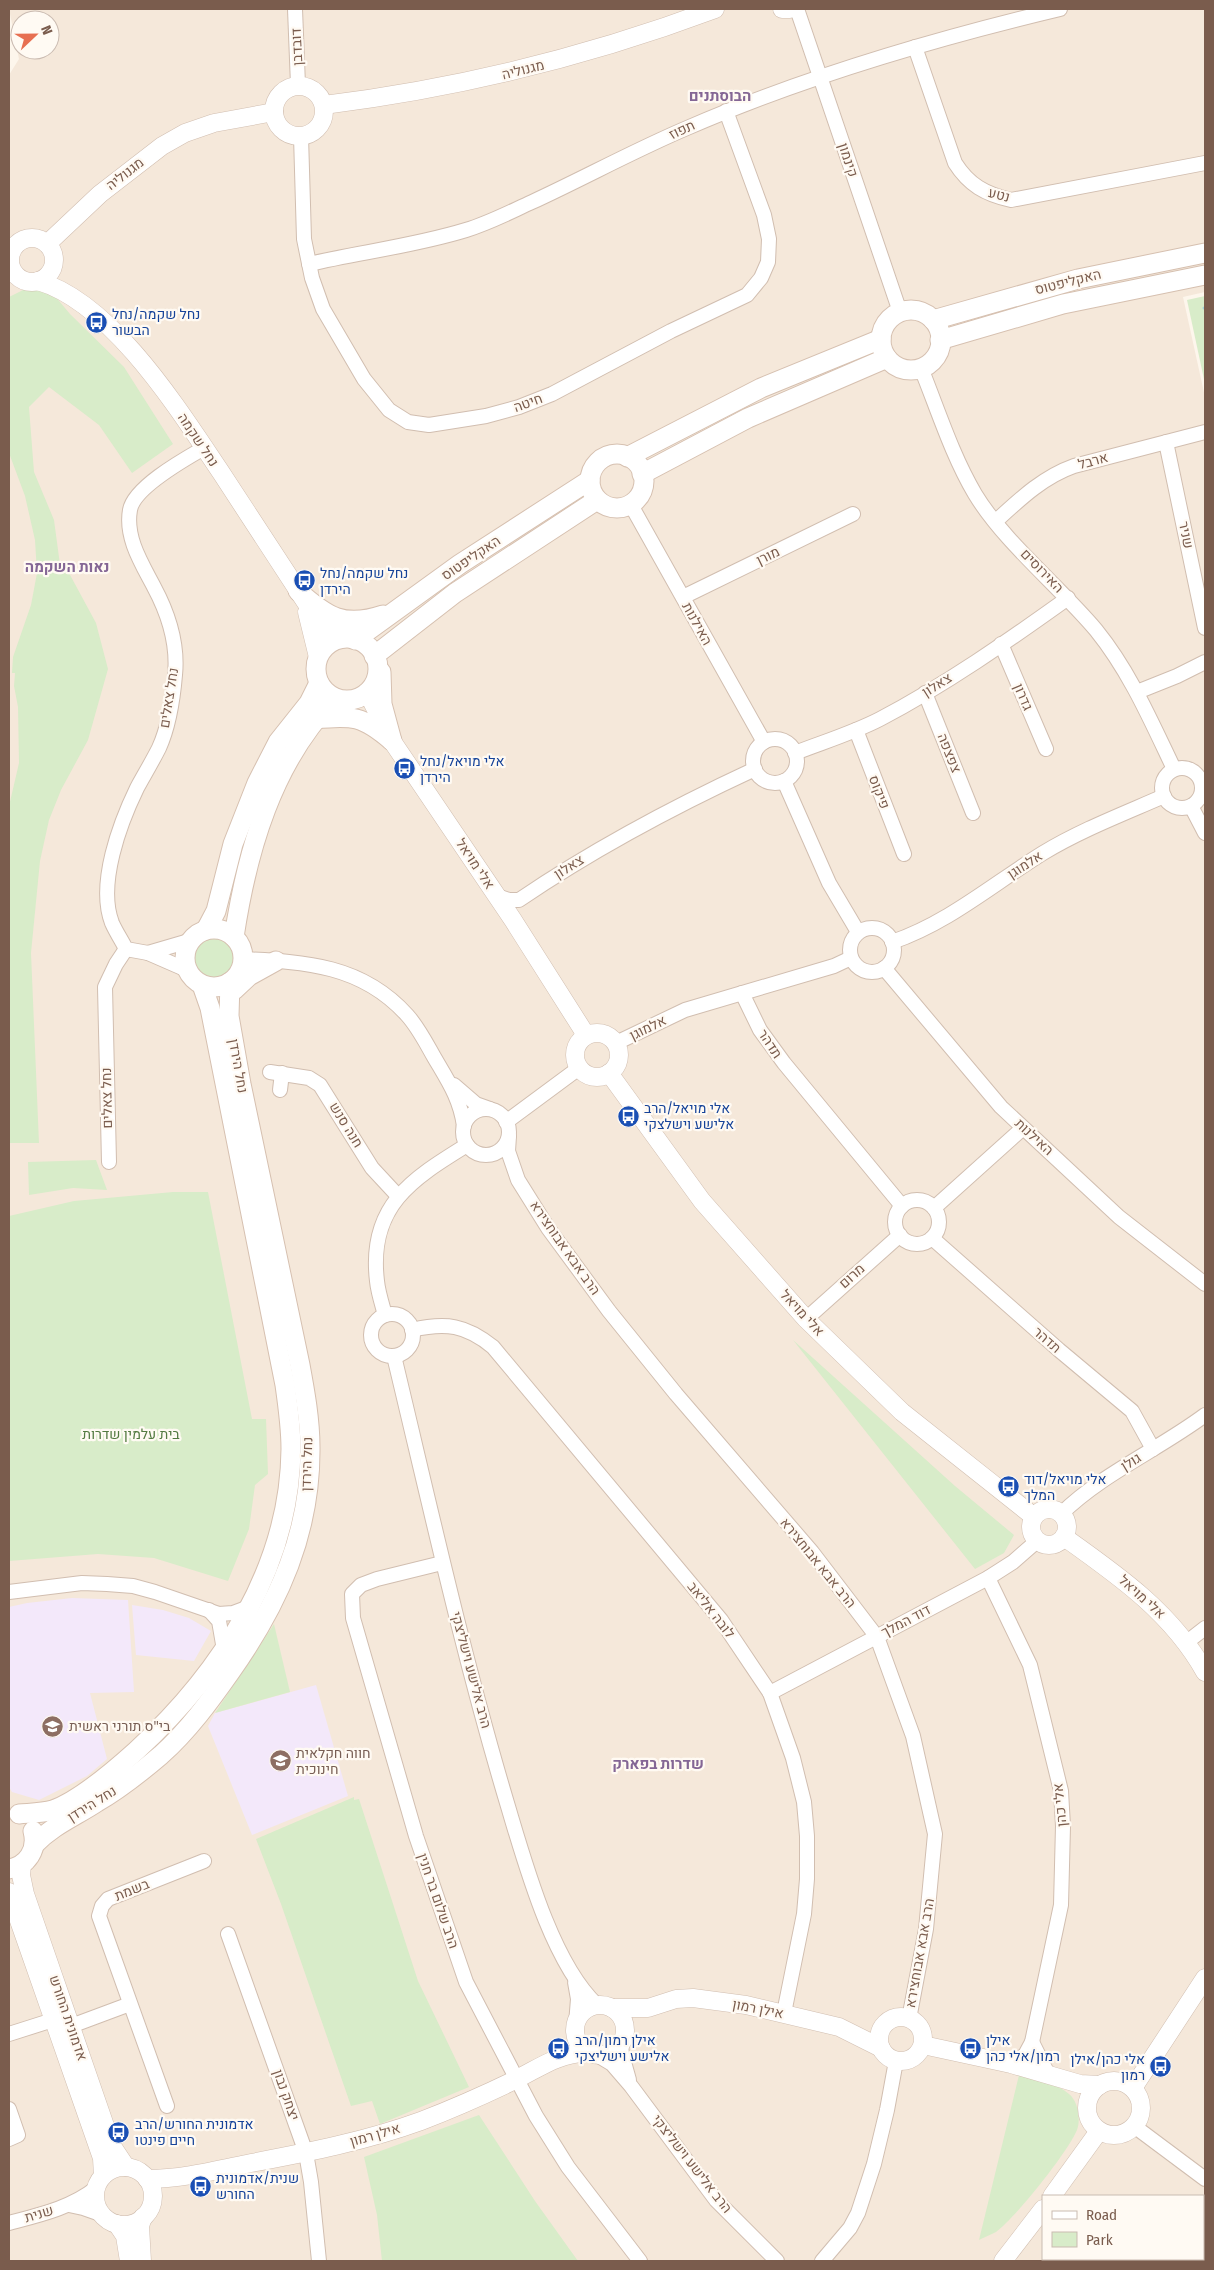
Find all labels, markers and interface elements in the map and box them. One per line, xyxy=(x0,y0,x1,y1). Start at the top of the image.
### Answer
north arrow xyxy=(10,10,60,60)
text: N xyxy=(37,23,56,37)
street label: דובדבן xyxy=(288,28,306,66)
street label: מגנוליה xyxy=(500,57,546,83)
district label: הבוסתנים xyxy=(689,87,751,105)
street label: תפוז xyxy=(666,117,698,143)
street label: קינמון xyxy=(835,141,861,179)
street label: מגנוליה xyxy=(103,154,147,194)
street label: נטע xyxy=(986,184,1012,206)
street label: האקליפטוס xyxy=(1033,266,1103,298)
place label: נחל שקמה/נחל הבשור xyxy=(112,306,200,339)
bus stop icon: נחל שקמה/נחל הבשור xyxy=(84,310,108,334)
street label: חיטה xyxy=(511,390,545,416)
street label: נחל שקמה xyxy=(174,410,222,470)
street label: ארבל xyxy=(1076,449,1110,473)
street label: שניר xyxy=(1175,520,1197,550)
street label: האקליפטוס xyxy=(438,532,504,584)
street label: מורן xyxy=(754,543,782,569)
street label: האירוסים xyxy=(1017,545,1067,597)
district label: נאות השקמה xyxy=(25,558,109,576)
place label: נחל שקמה/נחל הירדן xyxy=(320,565,408,598)
bus stop icon: נחל שקמה/נחל הירדן xyxy=(292,569,316,593)
street label: האילנות xyxy=(678,600,716,648)
street label: נחל צאלים xyxy=(156,667,182,729)
street label: צאלון xyxy=(919,669,955,701)
street label: גדרון xyxy=(1010,681,1036,713)
street label: צפצפה xyxy=(933,731,965,776)
place label: אלי מויאל/נחל הירדן xyxy=(420,753,504,786)
bus stop icon: אלי מויאל/נחל הירדן xyxy=(392,757,416,781)
street label: פיקוס xyxy=(865,773,893,811)
street label: אלי מויאל xyxy=(452,836,498,892)
street label: אלמוגן xyxy=(1004,847,1046,883)
street label: צאלון xyxy=(551,851,587,883)
street label: אלמוגן xyxy=(627,1012,669,1044)
street label: תדהר xyxy=(754,1026,786,1062)
street label: נחל הירדן xyxy=(225,1038,251,1094)
street label: נחל צאלים xyxy=(98,1067,116,1129)
street label: חנה סנש xyxy=(325,1099,367,1151)
place label: אלי מויאל/הרב אלישע וישלצקי xyxy=(644,1100,734,1133)
bus stop icon: אלי מויאל/הרב אלישע וישלצקי xyxy=(616,1104,640,1128)
street label: האילנות xyxy=(1011,1115,1057,1159)
street label: הרב אבא אבוחצירא xyxy=(526,1198,604,1298)
street label: מרום xyxy=(836,1260,868,1292)
street label: אלי מויאל xyxy=(776,1286,828,1340)
street label: תדהר xyxy=(1030,1323,1064,1357)
park label: בית עלמין שדרות xyxy=(82,1426,180,1443)
street label: נחל הירדן xyxy=(298,1436,316,1492)
street label: גולן xyxy=(1118,1449,1144,1475)
place label: אלי מויאל/דוד המלך xyxy=(1024,1471,1106,1504)
bus stop icon: אלי מויאל/דוד המלך xyxy=(996,1475,1020,1499)
street label: הרב אבא אבוחצירא xyxy=(776,1514,860,1612)
street label: אלי מויאל xyxy=(1115,1572,1169,1622)
street label: לובה אליאב xyxy=(684,1578,738,1642)
street label: דוד המלך xyxy=(879,1601,933,1641)
street label: הרב אלישע וישליצקי xyxy=(447,1610,495,1730)
school or university icon: בי"ס תורני ראשית xyxy=(41,1714,65,1738)
place label: בי"ס תורני ראשית xyxy=(69,1718,171,1735)
place label: חווה חקלאית חינוכית xyxy=(296,1745,371,1778)
school or university icon: חווה חקלאית חינוכית xyxy=(268,1749,292,1773)
district label: שדרות בפארק xyxy=(612,1755,704,1773)
street label: נחל הירדן xyxy=(64,1782,120,1826)
street label: אלי כהן xyxy=(1049,1782,1071,1828)
street label: הרב שלום בר חנין xyxy=(414,1851,462,1951)
street label: בשמת xyxy=(112,1875,153,1905)
street label: הרב אבא אבוחצירא xyxy=(902,1897,938,2009)
street label: אדמונית החורש xyxy=(45,1973,91,2063)
street label: אילן רמון xyxy=(731,1996,785,2022)
place label: אילן רמון/הרב אלישע וישליצקי xyxy=(575,2032,669,2065)
place label: אילן רמון/אלי כהן xyxy=(986,2032,1060,2065)
bus stop icon: אילן רמון/הרב אלישע וישליצקי xyxy=(547,2036,571,2060)
bus stop icon: אילן רמון/אלי כהן xyxy=(958,2036,982,2060)
place label: אלי כהן/אילן רמון xyxy=(1071,2051,1145,2084)
bus stop icon: אלי כהן/אילן רמון xyxy=(1149,2055,1173,2079)
street label: יצחק נבון xyxy=(269,2067,303,2123)
street label: הרב אלישע וישליצקי xyxy=(648,2111,736,2217)
place label: אדמונית החורש/הרב חיים פינטו xyxy=(135,2116,254,2149)
bus stop icon: אדמונית החורש/הרב חיים פינטו xyxy=(107,2120,131,2144)
street label: אילן רמון xyxy=(348,2120,402,2150)
place label: שנית/אדמונית החורש xyxy=(216,2170,299,2203)
bus stop icon: שנית/אדמונית החורש xyxy=(188,2174,212,2198)
legend xyxy=(1042,2195,1204,2260)
street label: שנית xyxy=(23,2202,55,2226)
text: Road xyxy=(1086,2206,1117,2224)
text: Park xyxy=(1086,2231,1113,2249)

